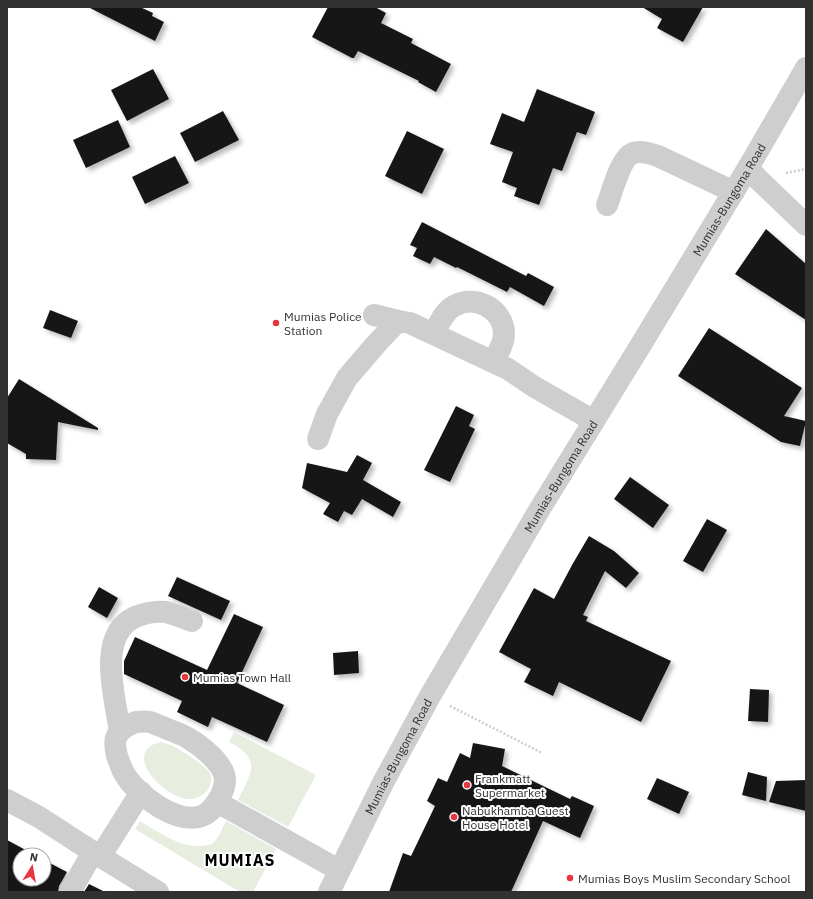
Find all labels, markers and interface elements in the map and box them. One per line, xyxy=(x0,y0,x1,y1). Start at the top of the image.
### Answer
street label: Mumias-Bungoma Road xyxy=(689,140,768,259)
place label: Mumias Police Station xyxy=(284,309,362,338)
marker: Mumias Police Station xyxy=(271,318,281,328)
street label: Mumias-Bungoma Road xyxy=(520,417,600,535)
place label: Mumias Town Hall xyxy=(193,670,291,685)
marker: Mumias Town Hall xyxy=(180,672,190,682)
street label: Mumias-Bungoma Road xyxy=(361,696,435,817)
place label: Frankmatt Supermarket xyxy=(475,771,545,800)
marker: Frankmatt Supermarket xyxy=(462,780,472,790)
place label: Nabukhamba Guest House Hotel xyxy=(462,803,569,832)
marker: Nabukhamba Guest House Hotel xyxy=(449,812,459,822)
north arrow xyxy=(12,847,52,887)
text: N xyxy=(29,850,39,865)
district label: MUMIAS xyxy=(204,850,276,870)
place label: Mumias Boys Muslim Secondary School xyxy=(578,871,791,886)
marker: Mumias Boys Muslim Secondary School xyxy=(565,873,575,883)

